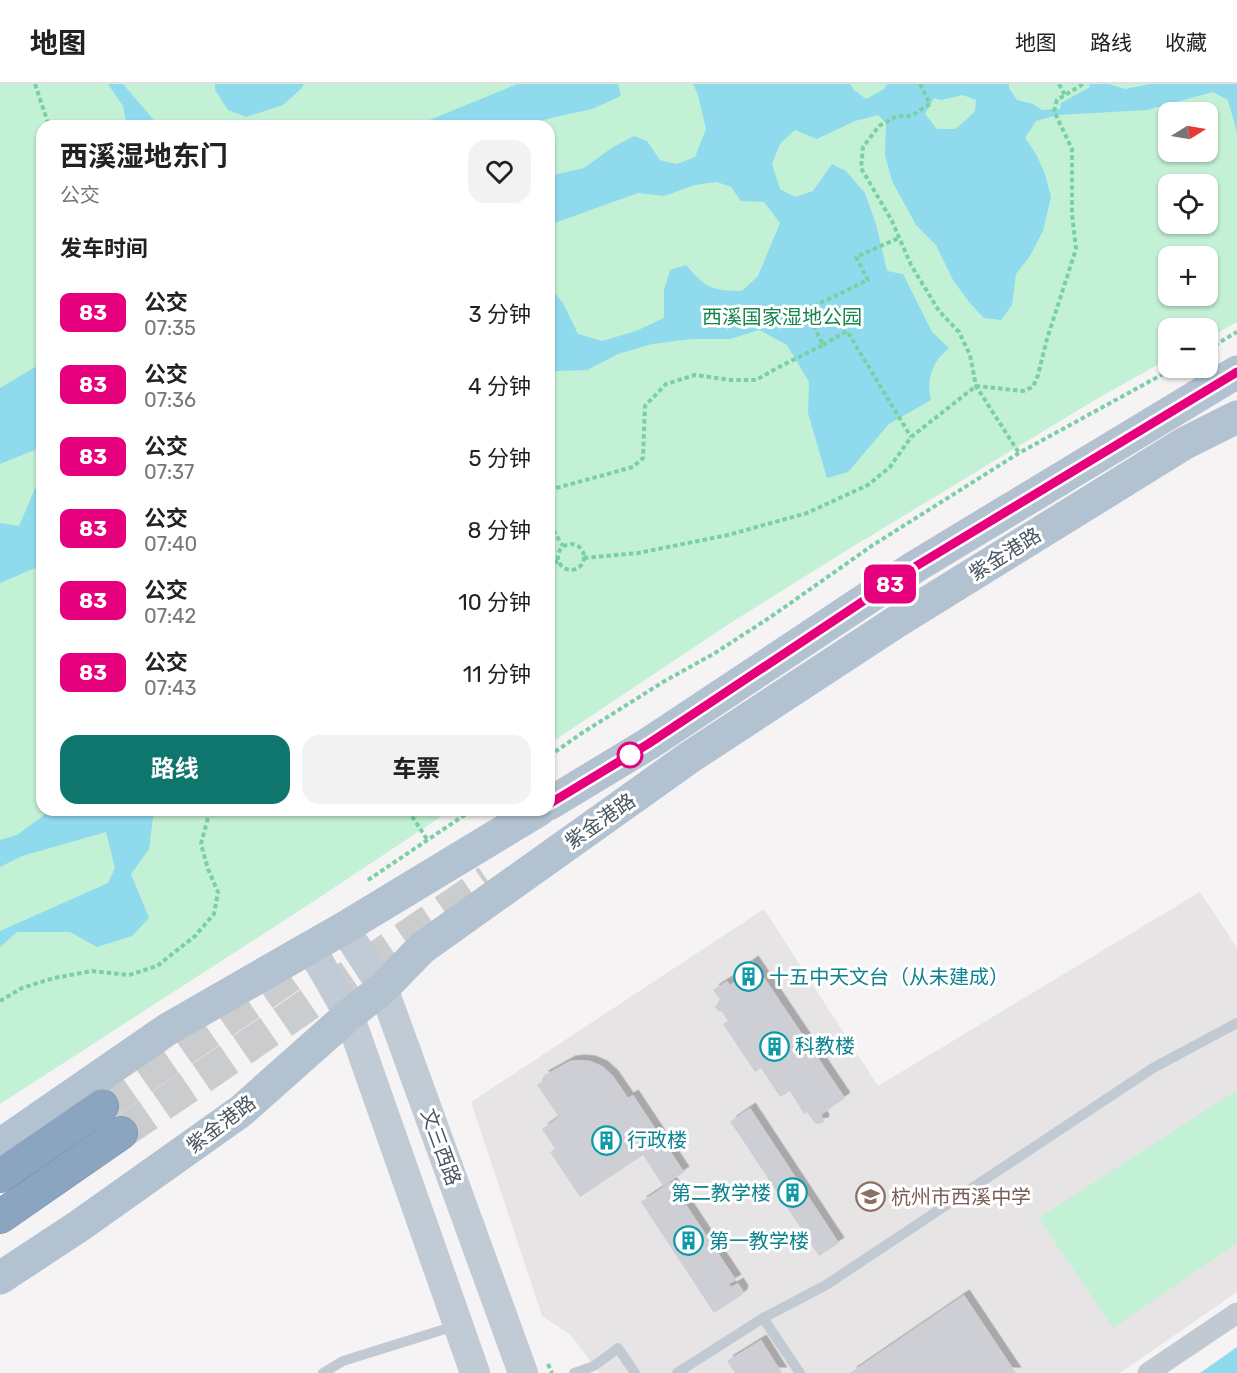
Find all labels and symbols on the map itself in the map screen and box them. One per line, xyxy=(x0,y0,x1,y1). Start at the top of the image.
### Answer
north arrow xyxy=(1158,102,1218,162)
park label: 西溪国家湿地公园 xyxy=(702,305,862,329)
street label: 紫金港路 xyxy=(965,523,1045,585)
line badge: 83 xyxy=(863,564,917,604)
unlabelled marker xyxy=(617,742,643,768)
street label: 紫金港路 xyxy=(560,788,640,854)
building icon: 十五中天文台（从未建成） xyxy=(732,961,764,993)
place label: 十五中天文台（从未建成） xyxy=(769,965,1009,989)
building icon: 科教楼 xyxy=(758,1030,790,1062)
place label: 科教楼 xyxy=(795,1034,855,1058)
street label: 紫金港路 xyxy=(182,1090,260,1158)
street label: 文三西路 xyxy=(416,1105,466,1189)
building icon: 行政楼 xyxy=(590,1124,622,1156)
place label: 行政楼 xyxy=(627,1128,687,1152)
building icon: 第二教学楼 xyxy=(776,1177,808,1209)
place label: 第二教学楼 xyxy=(671,1181,771,1205)
school or university icon: 杭州市西溪中学 xyxy=(854,1181,886,1213)
place label: 杭州市西溪中学 xyxy=(891,1185,1031,1209)
building icon: 第一教学楼 xyxy=(672,1225,704,1257)
place label: 第一教学楼 xyxy=(709,1229,809,1253)

